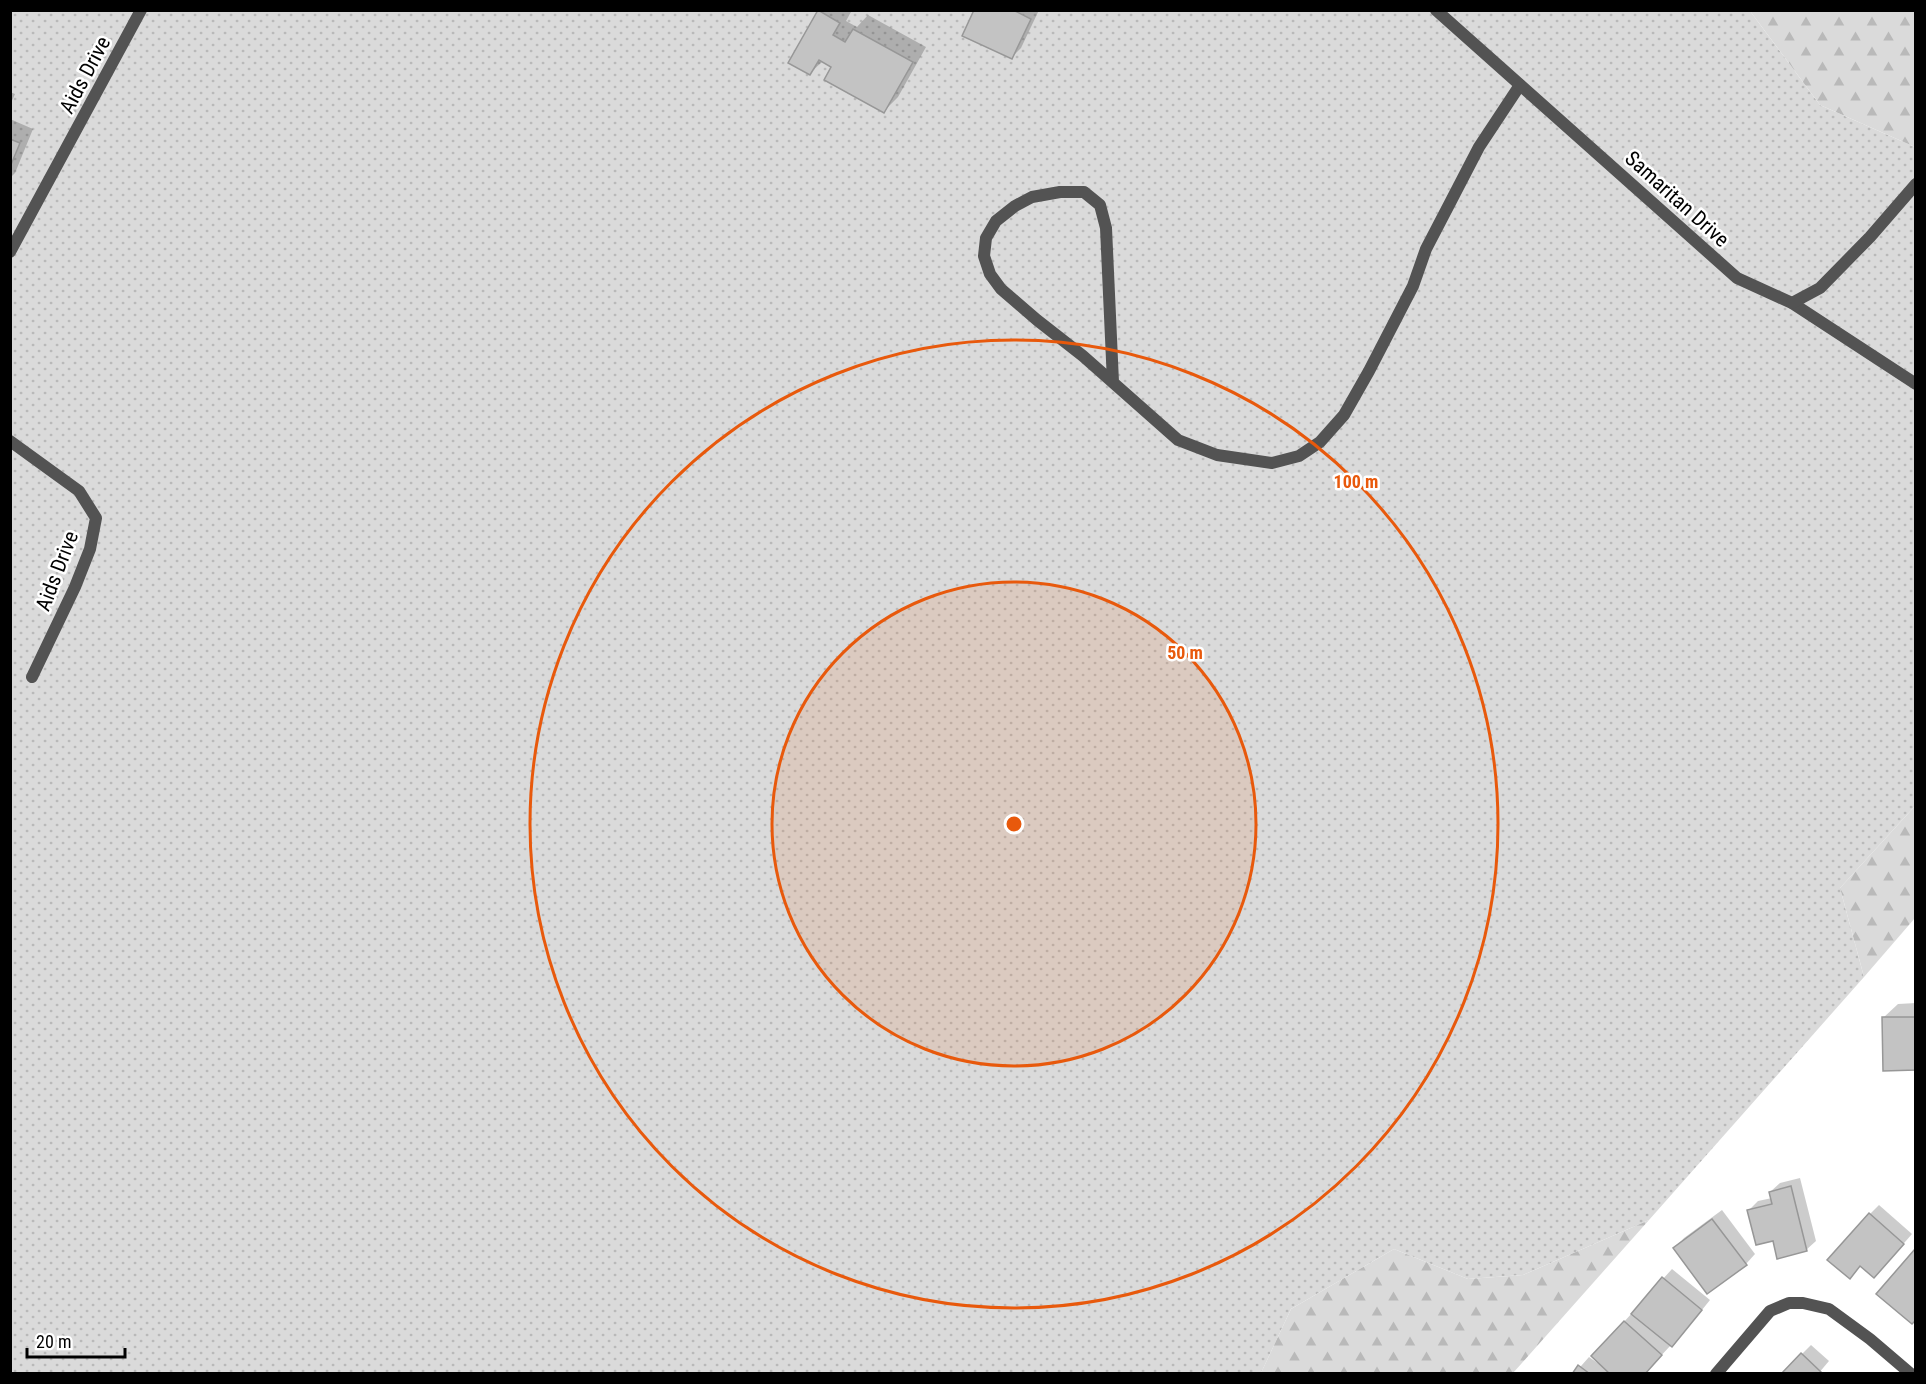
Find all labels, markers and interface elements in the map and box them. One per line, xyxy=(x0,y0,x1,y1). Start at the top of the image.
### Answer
street label: Aids Drive xyxy=(55,32,115,118)
street label: Samaritan Drive xyxy=(1620,146,1734,252)
text: 100 m xyxy=(1334,471,1378,492)
street label: Aids Drive xyxy=(31,528,83,614)
text: 50 m xyxy=(1167,642,1203,663)
centre of rings xyxy=(1004,814,1024,834)
scale bar xyxy=(27,1321,124,1359)
text: 20 m xyxy=(36,1331,71,1352)

